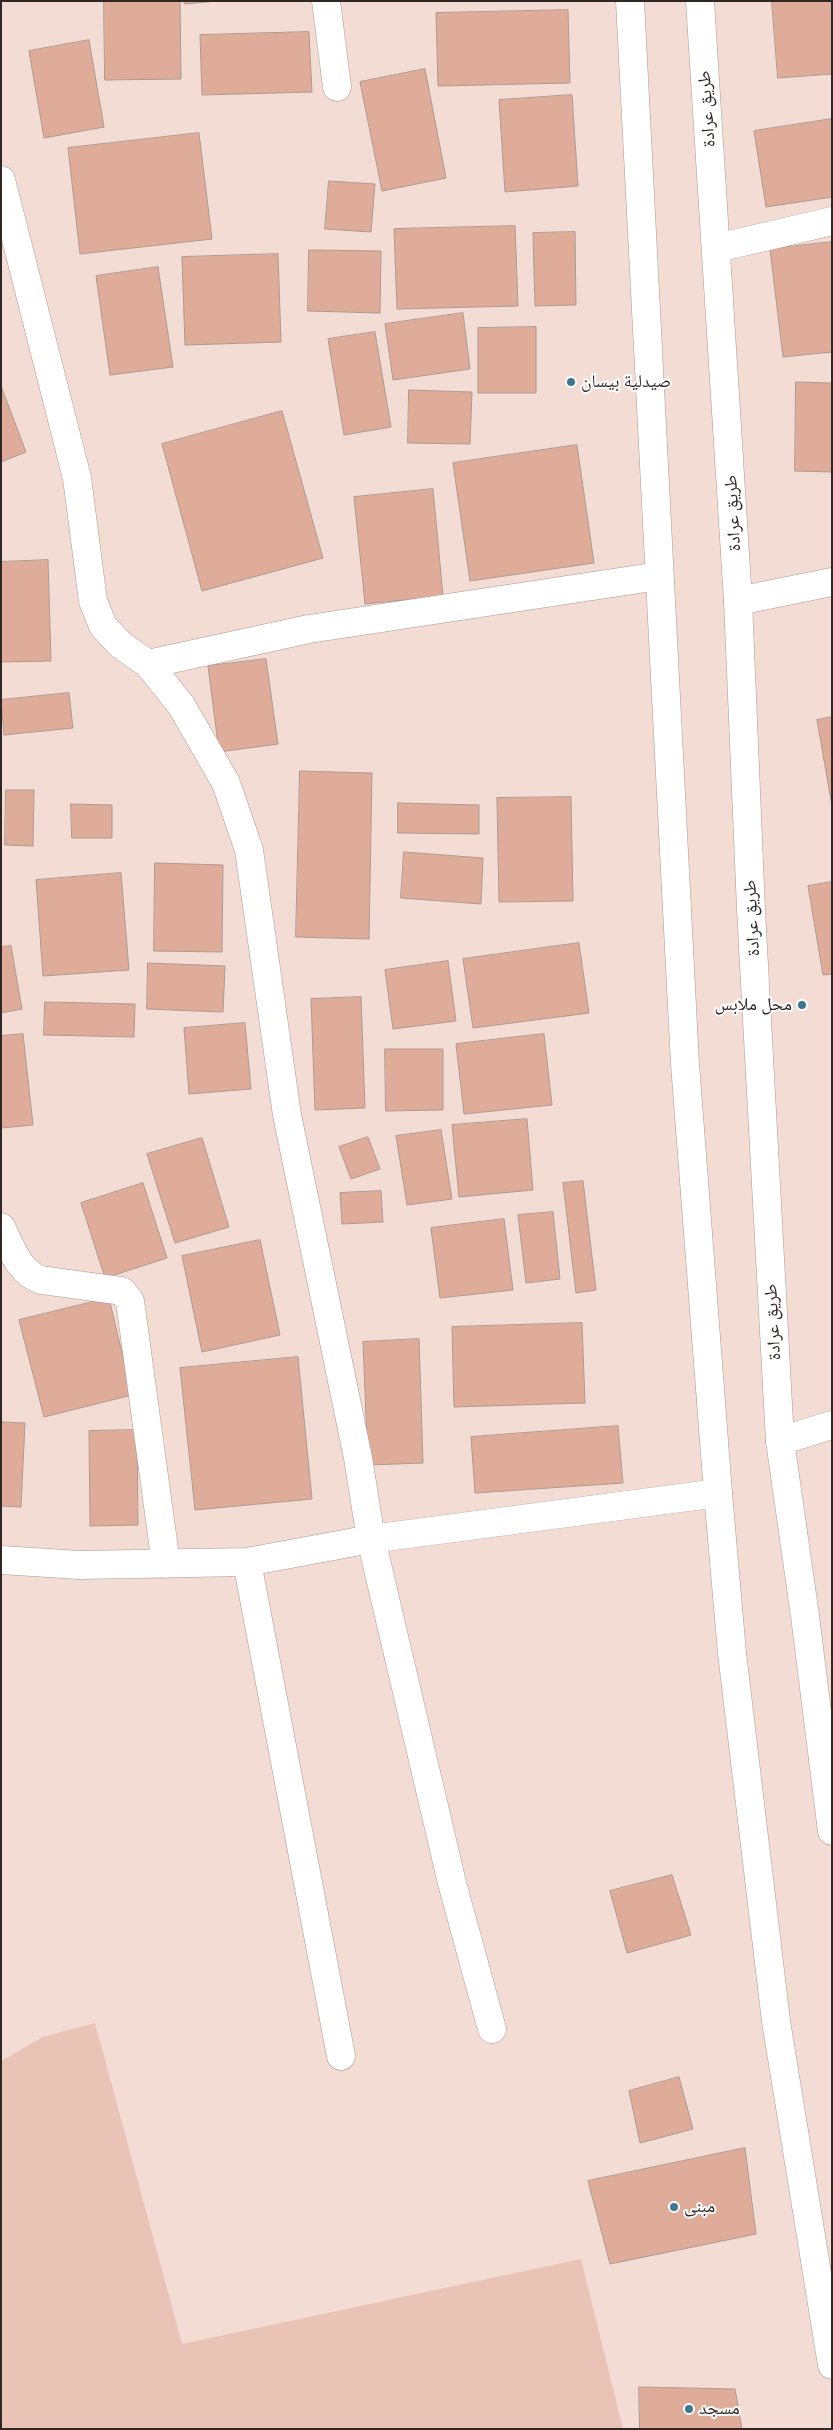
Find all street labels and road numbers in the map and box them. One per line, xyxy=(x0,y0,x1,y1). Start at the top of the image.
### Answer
street label: طريق عرادة xyxy=(694,70,720,148)
street label: طريق عرادة xyxy=(720,474,746,552)
street label: طريق عرادة xyxy=(739,879,765,957)
street label: طريق عرادة xyxy=(760,1283,786,1361)

